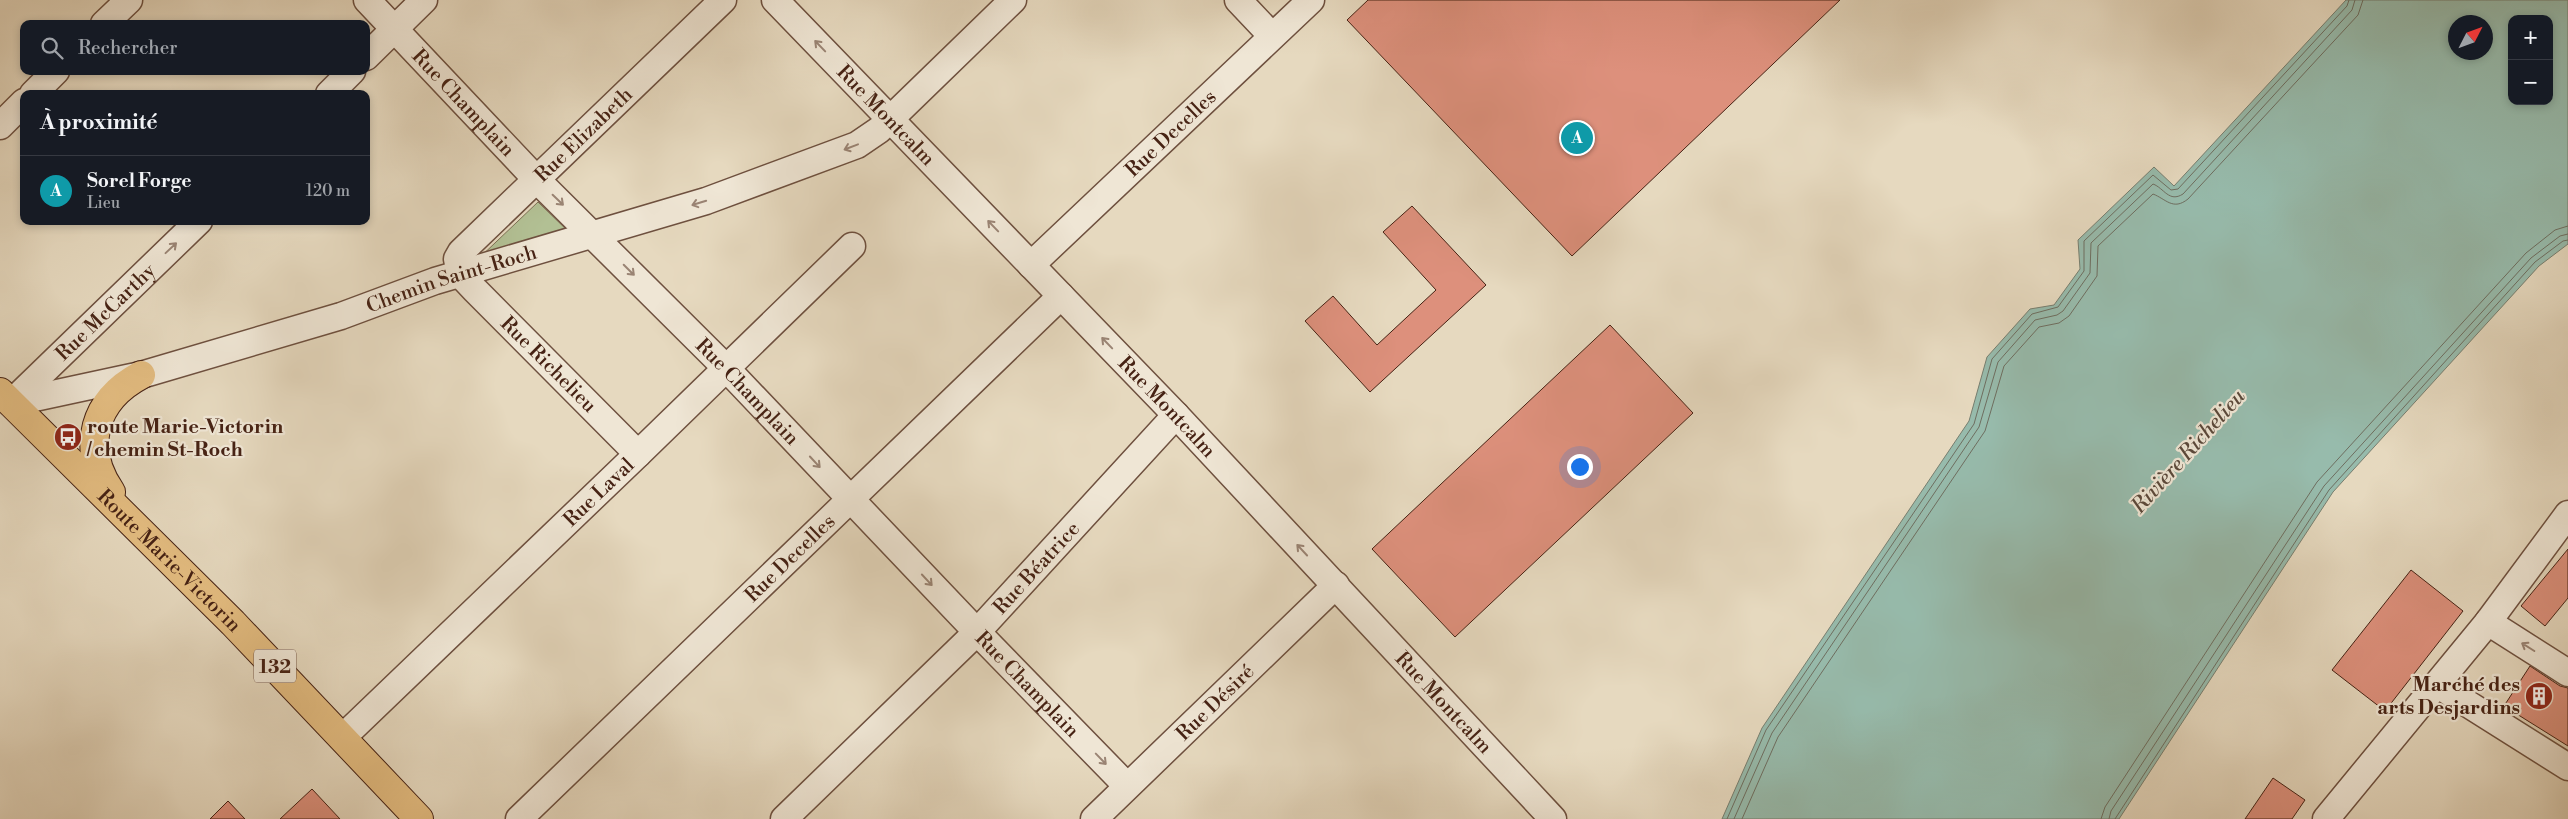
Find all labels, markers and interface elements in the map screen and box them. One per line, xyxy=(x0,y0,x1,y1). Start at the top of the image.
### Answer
north arrow xyxy=(2448,15,2493,60)
map controls xyxy=(2508,15,2553,105)
button: + xyxy=(2508,15,2553,60)
search box xyxy=(20,20,370,75)
icon: search xyxy=(38,34,66,62)
text: Rechercher xyxy=(78,36,177,60)
one-way arrow xyxy=(814,40,826,52)
street label: Rue Champlain xyxy=(406,44,520,163)
street label: Rue Montcalm xyxy=(831,60,940,172)
button: − xyxy=(2508,60,2553,105)
street label: Rue Elizabeth xyxy=(530,83,638,188)
street label: Rue Decelles xyxy=(1121,85,1222,183)
text: À proximité xyxy=(40,110,157,136)
pin: A xyxy=(1561,119,1593,157)
one-way arrow xyxy=(844,143,859,152)
text: Sorel Forge xyxy=(87,169,191,193)
text: A xyxy=(50,181,62,201)
text: 120 m xyxy=(306,181,350,201)
text: Lieu xyxy=(87,193,120,213)
one-way arrow xyxy=(552,194,564,206)
one-way arrow xyxy=(691,199,707,209)
one-way arrow xyxy=(987,220,999,232)
street label: Chemin Saint-Roch xyxy=(363,241,540,320)
one-way arrow xyxy=(165,242,178,254)
street label: Rue McCarthy xyxy=(51,259,161,367)
one-way arrow xyxy=(623,264,635,276)
street label: Rue Richelieu xyxy=(495,312,602,419)
street label: Rue Champlain xyxy=(689,334,804,451)
one-way arrow xyxy=(1101,337,1113,349)
street label: Rue Montcalm xyxy=(1112,352,1221,464)
water label: Rivière Richelieu xyxy=(2125,384,2251,520)
place label: route Marie-Victorin / chemin St-Roch xyxy=(86,415,284,463)
bus stop icon: route Marie-Victorin / chemin St-Roch xyxy=(53,422,83,452)
street label: Rue Laval xyxy=(559,453,640,533)
your location xyxy=(1567,454,1593,480)
one-way arrow xyxy=(809,455,821,468)
street label: Route Marie-Victorin xyxy=(91,484,246,638)
street label: Rue Decelles xyxy=(740,510,841,608)
street label: Rue Béatrice xyxy=(988,517,1086,620)
one-way arrow xyxy=(1296,543,1308,556)
one-way arrow xyxy=(921,573,933,586)
street label: Rue Champlain xyxy=(969,627,1084,744)
one-way arrow xyxy=(2521,642,2535,652)
street label: Rue Montcalm xyxy=(1389,647,1497,760)
road number: 132 xyxy=(254,649,296,682)
street label: Rue Désiré xyxy=(1172,660,1260,747)
place label: Marché des arts Desjardins xyxy=(2377,673,2520,721)
building icon: Marché des arts Desjardins xyxy=(2524,681,2554,711)
one-way arrow xyxy=(1095,753,1107,765)

